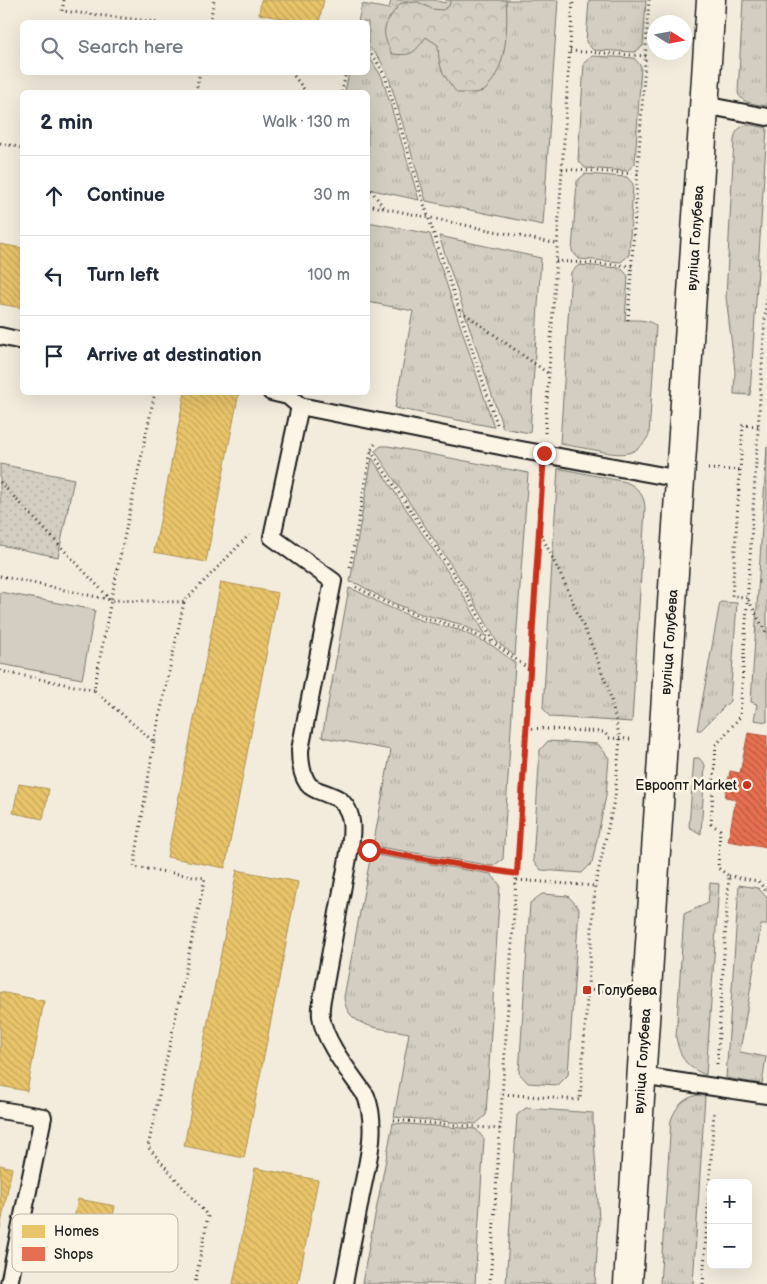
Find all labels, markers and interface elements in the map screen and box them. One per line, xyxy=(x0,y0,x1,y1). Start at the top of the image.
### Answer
north arrow xyxy=(647,15,692,60)
search box xyxy=(20,20,370,75)
icon: search xyxy=(38,34,66,62)
text: Search here xyxy=(78,36,183,59)
text: 2 min xyxy=(40,110,93,135)
text: Walk · 130 m xyxy=(262,113,350,132)
icon: ahead xyxy=(40,182,68,210)
text: Continue xyxy=(87,184,165,207)
street label: вуліца Голубева xyxy=(683,184,708,291)
text: 30 m xyxy=(313,186,350,205)
icon: left xyxy=(40,262,68,290)
text: Turn left xyxy=(87,264,159,287)
text: 100 m xyxy=(307,266,350,285)
icon: arrive xyxy=(40,342,68,370)
text: Arrive at destination xyxy=(87,344,262,367)
route end xyxy=(533,442,556,465)
street label: вуліца Голубева xyxy=(657,588,682,695)
place label: Евроопт Market xyxy=(635,777,738,794)
marker: Евроопт Market xyxy=(741,779,753,791)
route start xyxy=(358,839,381,862)
place label: Голубева xyxy=(597,982,658,999)
marker: Голубева xyxy=(581,984,593,996)
street label: вуліца Голубева xyxy=(630,1007,655,1114)
map controls xyxy=(707,1179,752,1269)
button: + xyxy=(707,1179,752,1224)
legend xyxy=(12,1214,178,1272)
text: Homes xyxy=(54,1223,99,1240)
button: − xyxy=(707,1224,752,1269)
text: Shops xyxy=(54,1246,93,1263)

